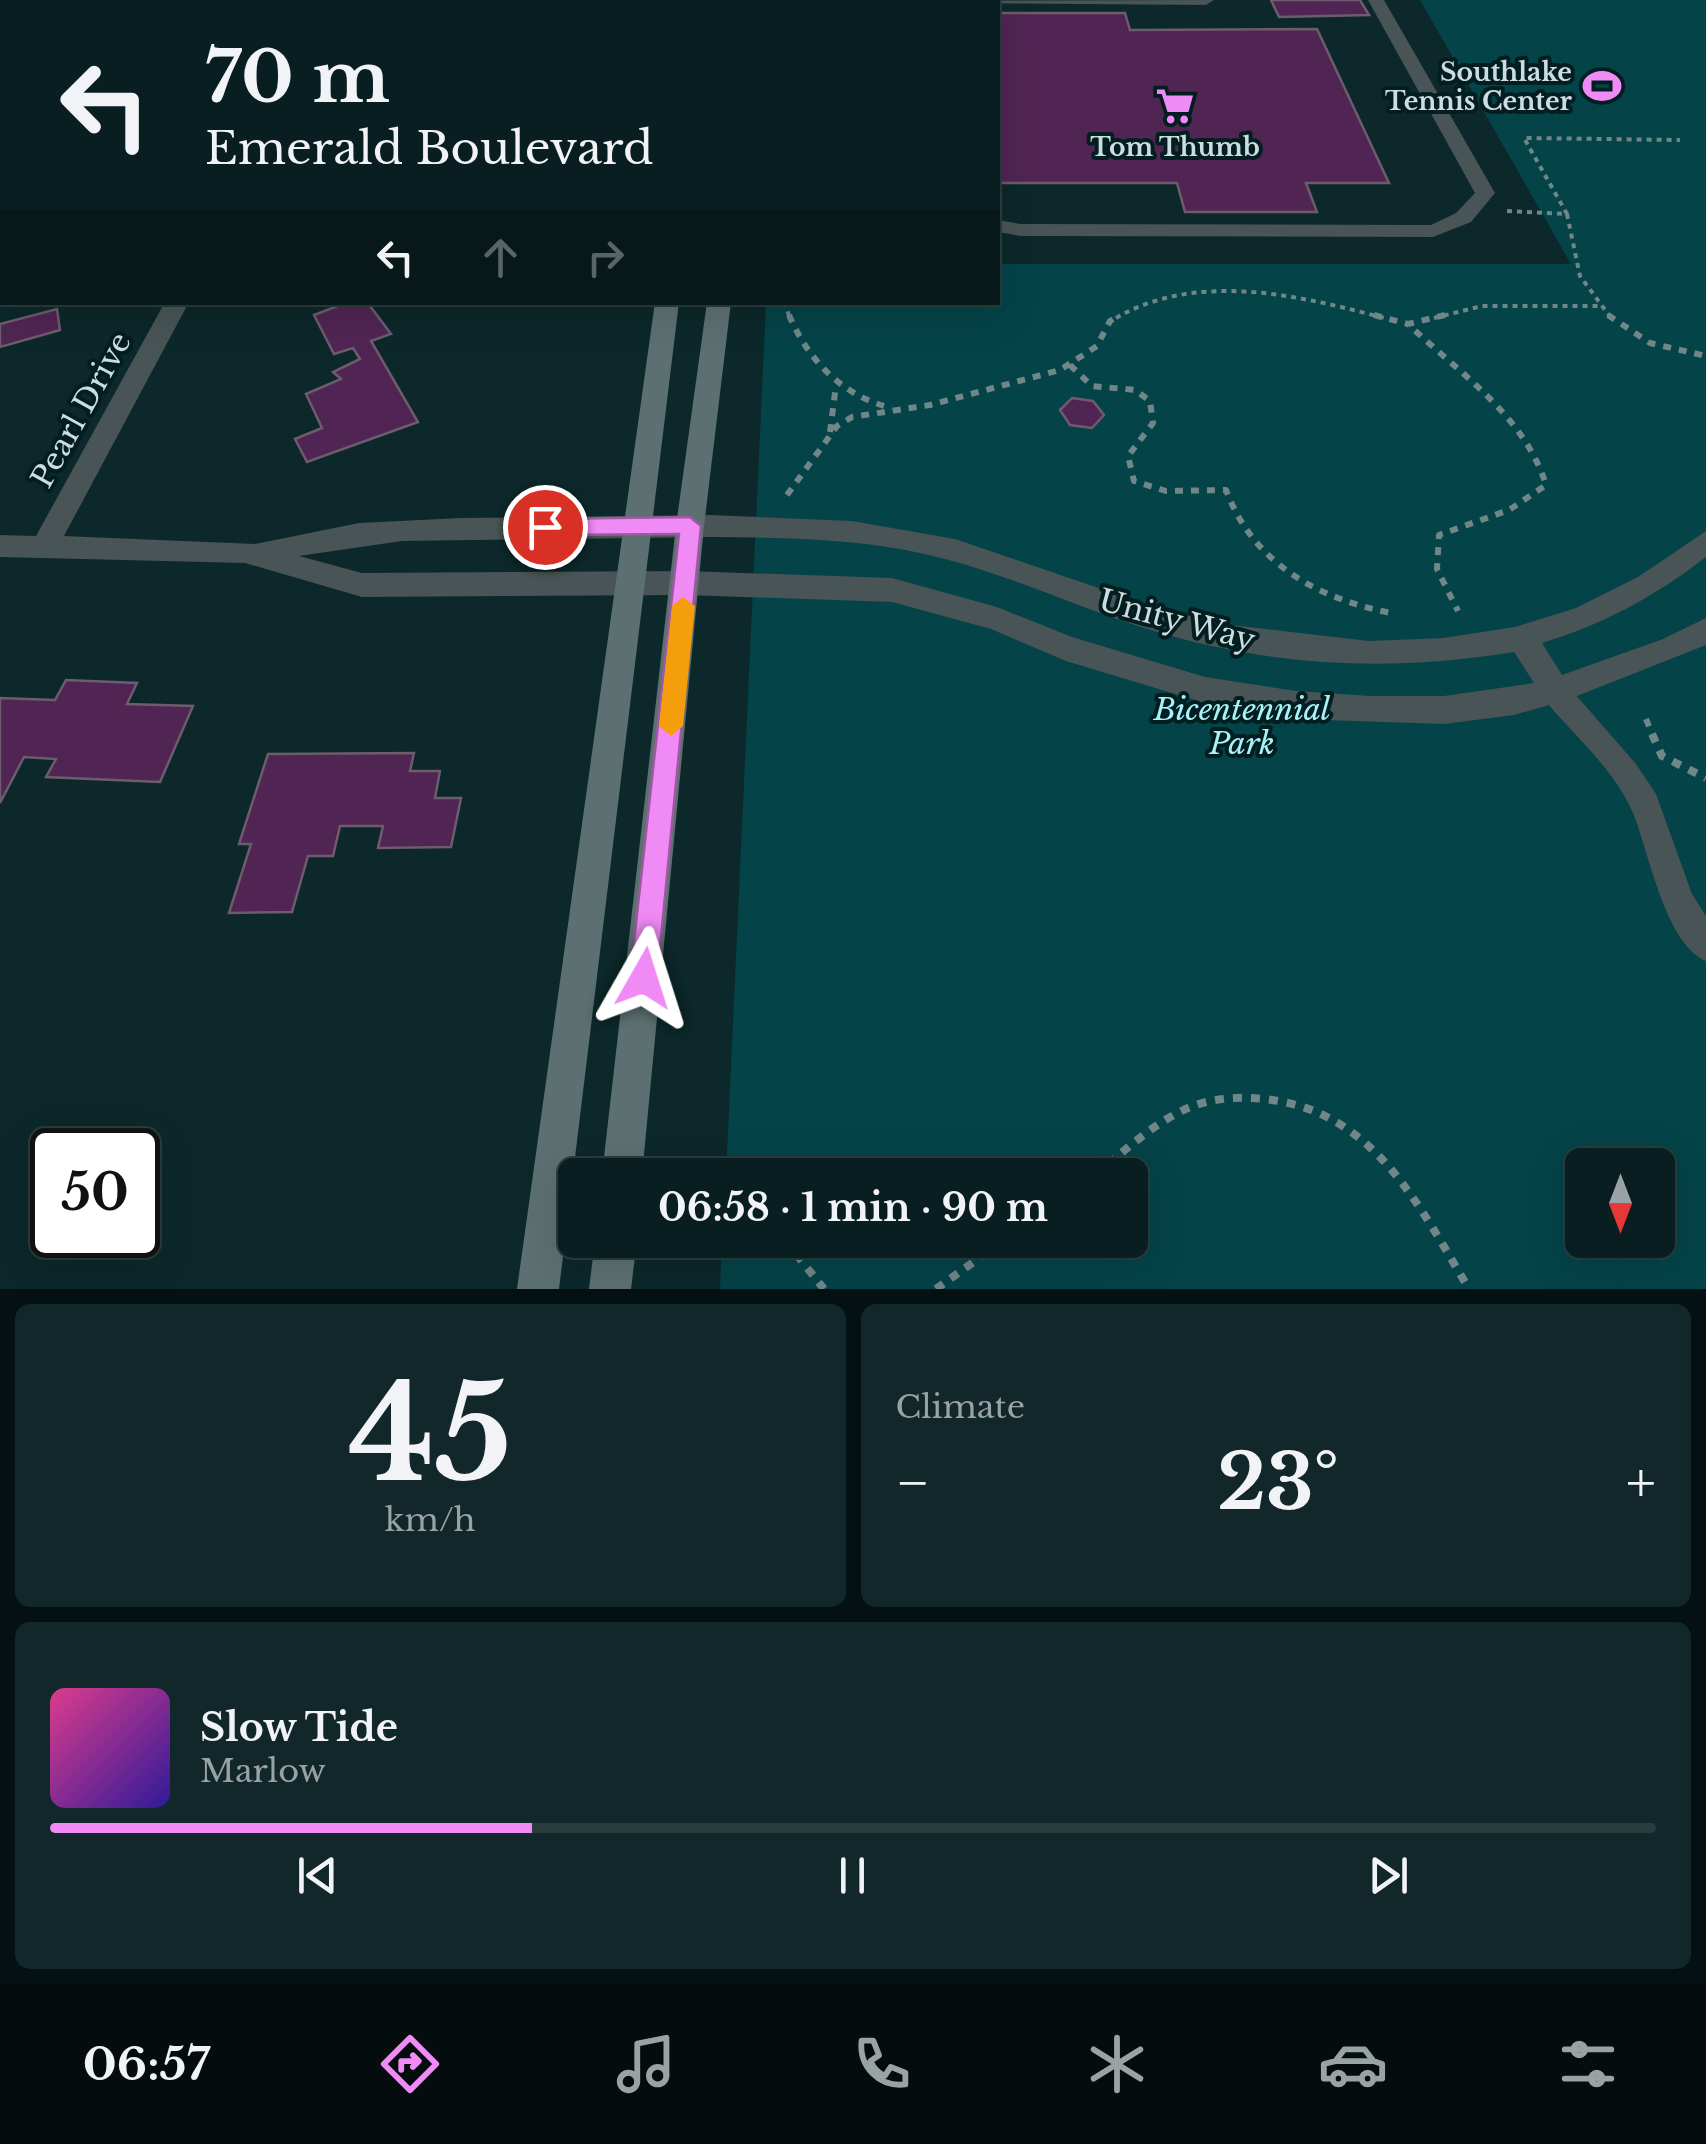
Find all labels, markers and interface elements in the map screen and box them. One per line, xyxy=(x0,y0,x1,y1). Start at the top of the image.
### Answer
text: 70 m xyxy=(205,34,390,121)
icon: left xyxy=(40,40,170,170)
place label: Southlake Tennis Center xyxy=(1385,57,1573,117)
sports icon: Southlake Tennis Center xyxy=(1581,65,1623,107)
supermarket icon: Tom Thumb xyxy=(1154,85,1196,127)
text: Emerald Boulevard xyxy=(205,120,653,176)
place label: Tom Thumb xyxy=(1090,132,1260,163)
icon: left xyxy=(368,230,423,285)
icon: ahead xyxy=(473,230,528,285)
icon: right xyxy=(578,230,633,285)
street label: Pearl Drive xyxy=(23,326,139,494)
pin xyxy=(503,485,588,570)
icon: arrive xyxy=(518,500,573,555)
street label: Unity Way xyxy=(1095,581,1259,659)
park label: Bicentennial Park xyxy=(1153,691,1331,762)
position arrow xyxy=(592,926,696,1030)
speed limit sign: 50 xyxy=(30,1128,160,1258)
north arrow xyxy=(1565,1148,1675,1258)
map controls xyxy=(1565,1148,1675,1258)
text: 06:58 · 1 min · 90 m xyxy=(658,1184,1048,1231)
text: 45 xyxy=(348,1354,512,1515)
text: Climate xyxy=(896,1387,1025,1427)
text: 23° xyxy=(1217,1436,1339,1529)
text: − xyxy=(896,1449,930,1517)
text: + xyxy=(1626,1449,1656,1517)
text: km/h xyxy=(385,1500,476,1540)
text: Slow Tide xyxy=(200,1704,398,1751)
text: Marlow xyxy=(200,1751,326,1791)
icon: previous xyxy=(290,1848,345,1903)
icon: pause xyxy=(825,1848,880,1903)
icon: next xyxy=(1361,1848,1416,1903)
icon: directions xyxy=(375,2029,445,2099)
icon: music xyxy=(611,2029,681,2099)
icon: phone xyxy=(847,2029,917,2099)
icon: climate xyxy=(1082,2029,1152,2099)
icon: car xyxy=(1318,2029,1388,2099)
icon: filters xyxy=(1553,2029,1623,2099)
text: 06:57 xyxy=(83,2036,210,2092)

